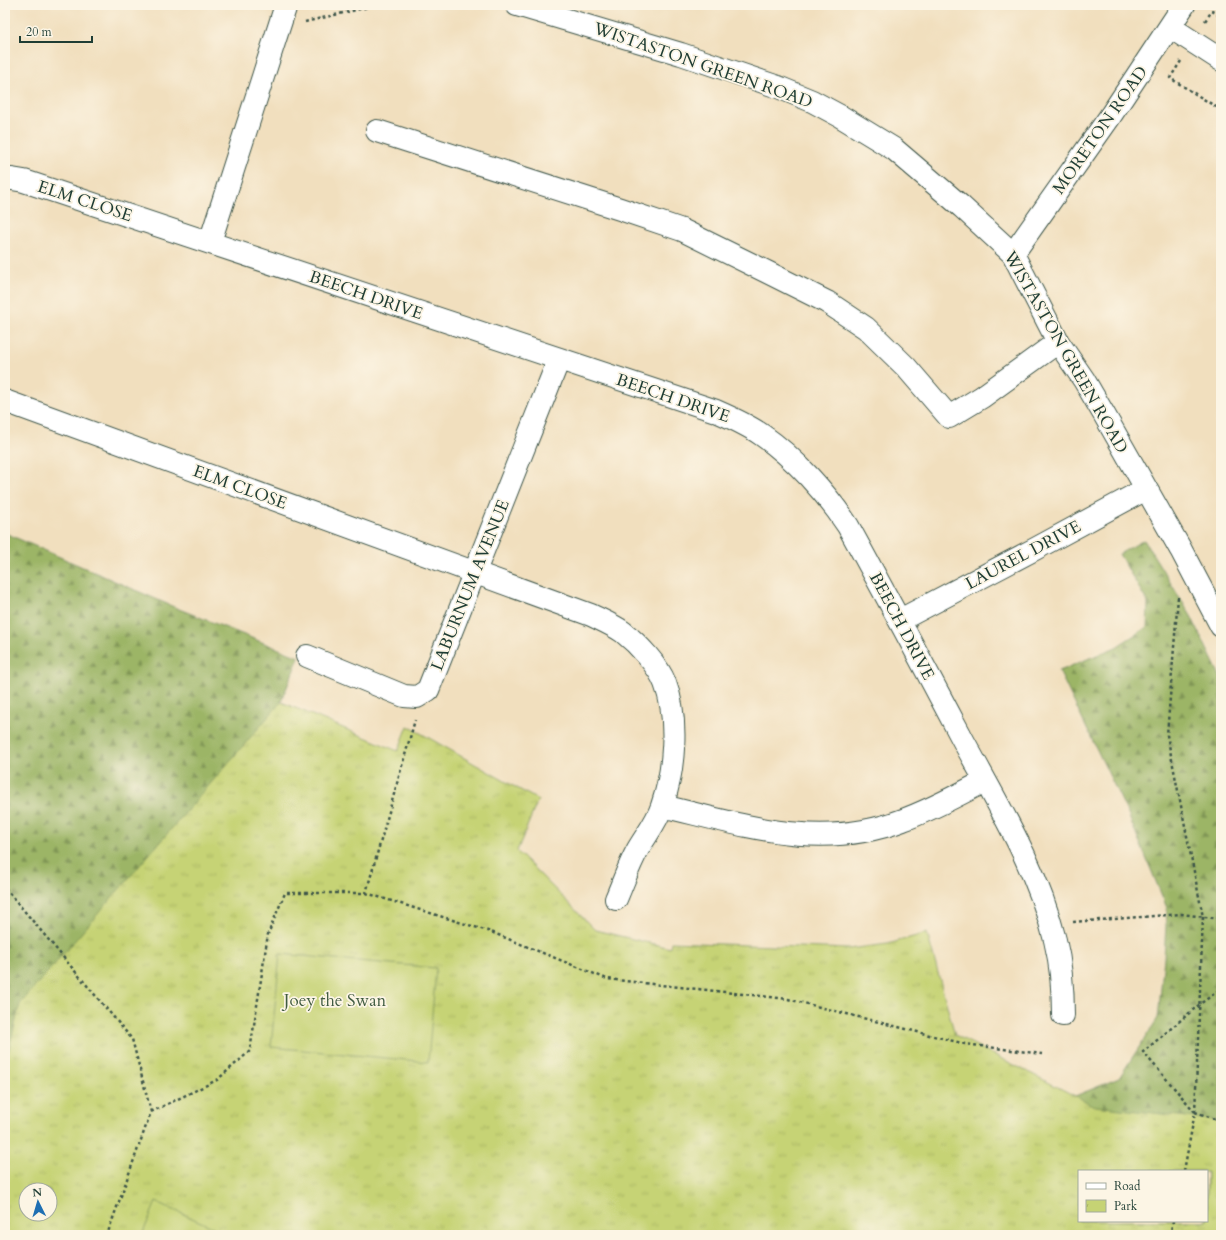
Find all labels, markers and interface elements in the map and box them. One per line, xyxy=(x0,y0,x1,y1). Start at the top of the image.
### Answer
street label: WISTASTON GREEN ROAD xyxy=(590,16,816,113)
scale bar xyxy=(20,18,92,44)
text: 20 m xyxy=(26,24,53,40)
street label: MORETON ROAD xyxy=(1047,61,1153,199)
street label: ELM CLOSE xyxy=(35,175,135,227)
street label: WISTASTON GREEN ROAD xyxy=(998,246,1134,458)
street label: BEECH DRIVE xyxy=(306,265,426,325)
street label: BEECH DRIVE xyxy=(613,368,733,428)
street label: ELM CLOSE xyxy=(190,459,290,515)
street label: LABURNUM AVENUE xyxy=(425,496,515,674)
street label: LAUREL DRIVE xyxy=(961,515,1085,595)
street label: BEECH DRIVE xyxy=(864,568,940,684)
park label: Joey the Swan xyxy=(281,989,387,1012)
legend xyxy=(1078,1170,1208,1222)
text: Road xyxy=(1114,1178,1141,1194)
north arrow xyxy=(18,1182,58,1222)
text: N xyxy=(32,1185,43,1200)
text: Park xyxy=(1114,1198,1138,1214)

